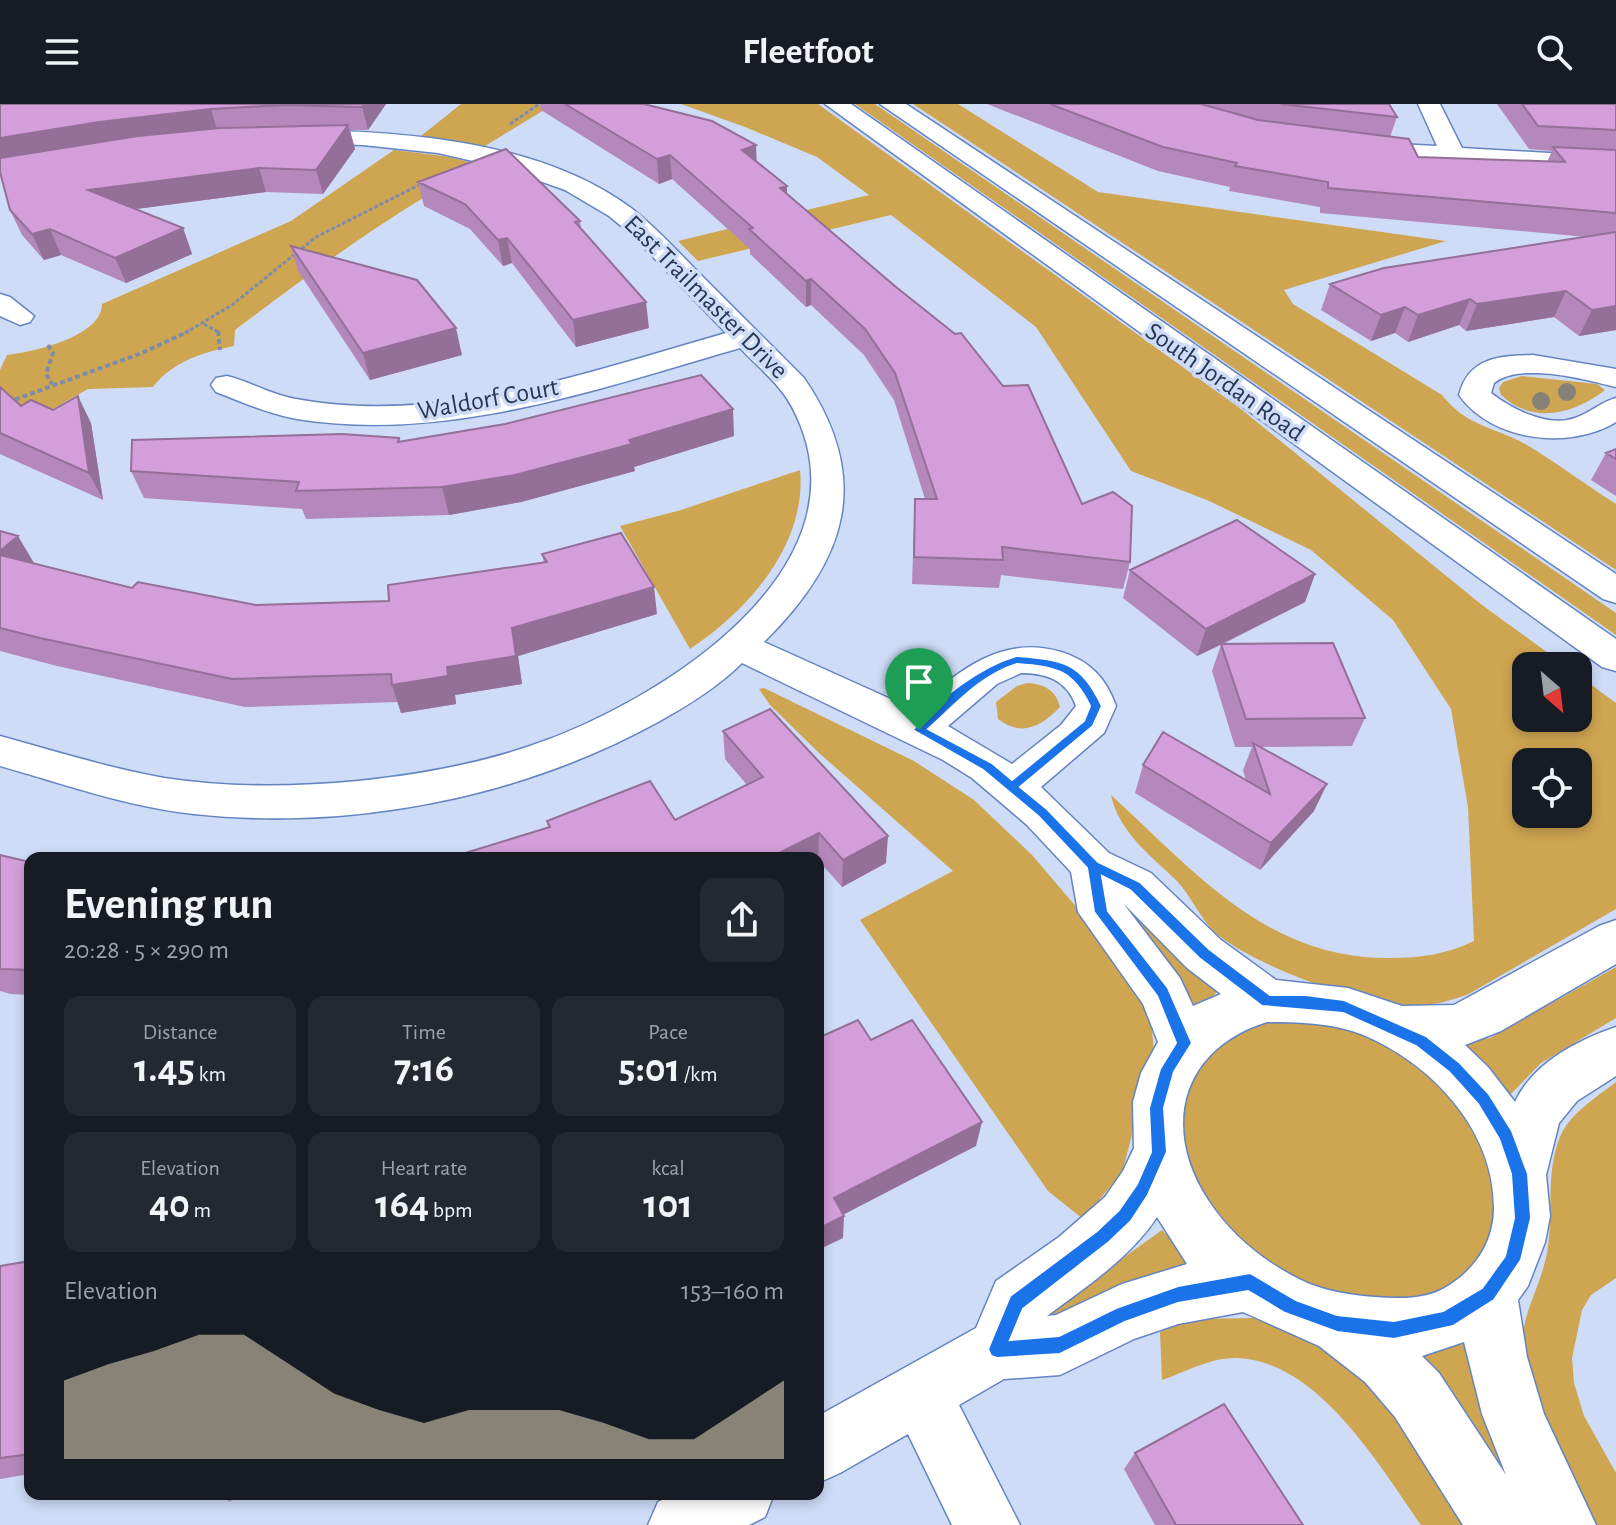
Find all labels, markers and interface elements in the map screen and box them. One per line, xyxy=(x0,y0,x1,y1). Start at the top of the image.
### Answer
icon: menu xyxy=(40,30,84,74)
icon: search xyxy=(1532,30,1576,74)
text: Fleetfoot xyxy=(742,34,874,70)
street label: East Trailmaster Drive xyxy=(619,210,793,384)
street label: South Jordan Road xyxy=(1141,318,1309,446)
street label: Waldorf Court xyxy=(416,374,560,424)
pin xyxy=(885,648,953,730)
north arrow xyxy=(1512,652,1592,732)
map controls xyxy=(1512,652,1592,828)
icon: arrive xyxy=(897,660,941,704)
button: locate xyxy=(1512,748,1592,828)
button: share xyxy=(700,878,784,962)
text: Evening run xyxy=(64,883,273,927)
text: 20:28 · 5 × 290 m xyxy=(64,937,229,963)
text: Distance xyxy=(143,1021,217,1043)
text: Time xyxy=(402,1021,446,1043)
text: Pace xyxy=(648,1021,688,1043)
text: 1.45 xyxy=(134,1049,195,1089)
text: 7:16 xyxy=(394,1049,454,1089)
text: 5:01 xyxy=(618,1049,680,1089)
text: km xyxy=(195,1063,226,1085)
text: /km xyxy=(680,1063,718,1085)
text: Elevation xyxy=(140,1157,220,1179)
text: Heart rate xyxy=(381,1157,467,1179)
text: kcal xyxy=(651,1157,685,1179)
text: 40 xyxy=(149,1185,190,1225)
text: 164 xyxy=(375,1185,429,1225)
text: 101 xyxy=(643,1185,693,1225)
text: m xyxy=(190,1199,211,1221)
text: bpm xyxy=(429,1199,473,1221)
text: Elevation xyxy=(64,1278,158,1304)
text: 153–160 m xyxy=(681,1278,784,1304)

